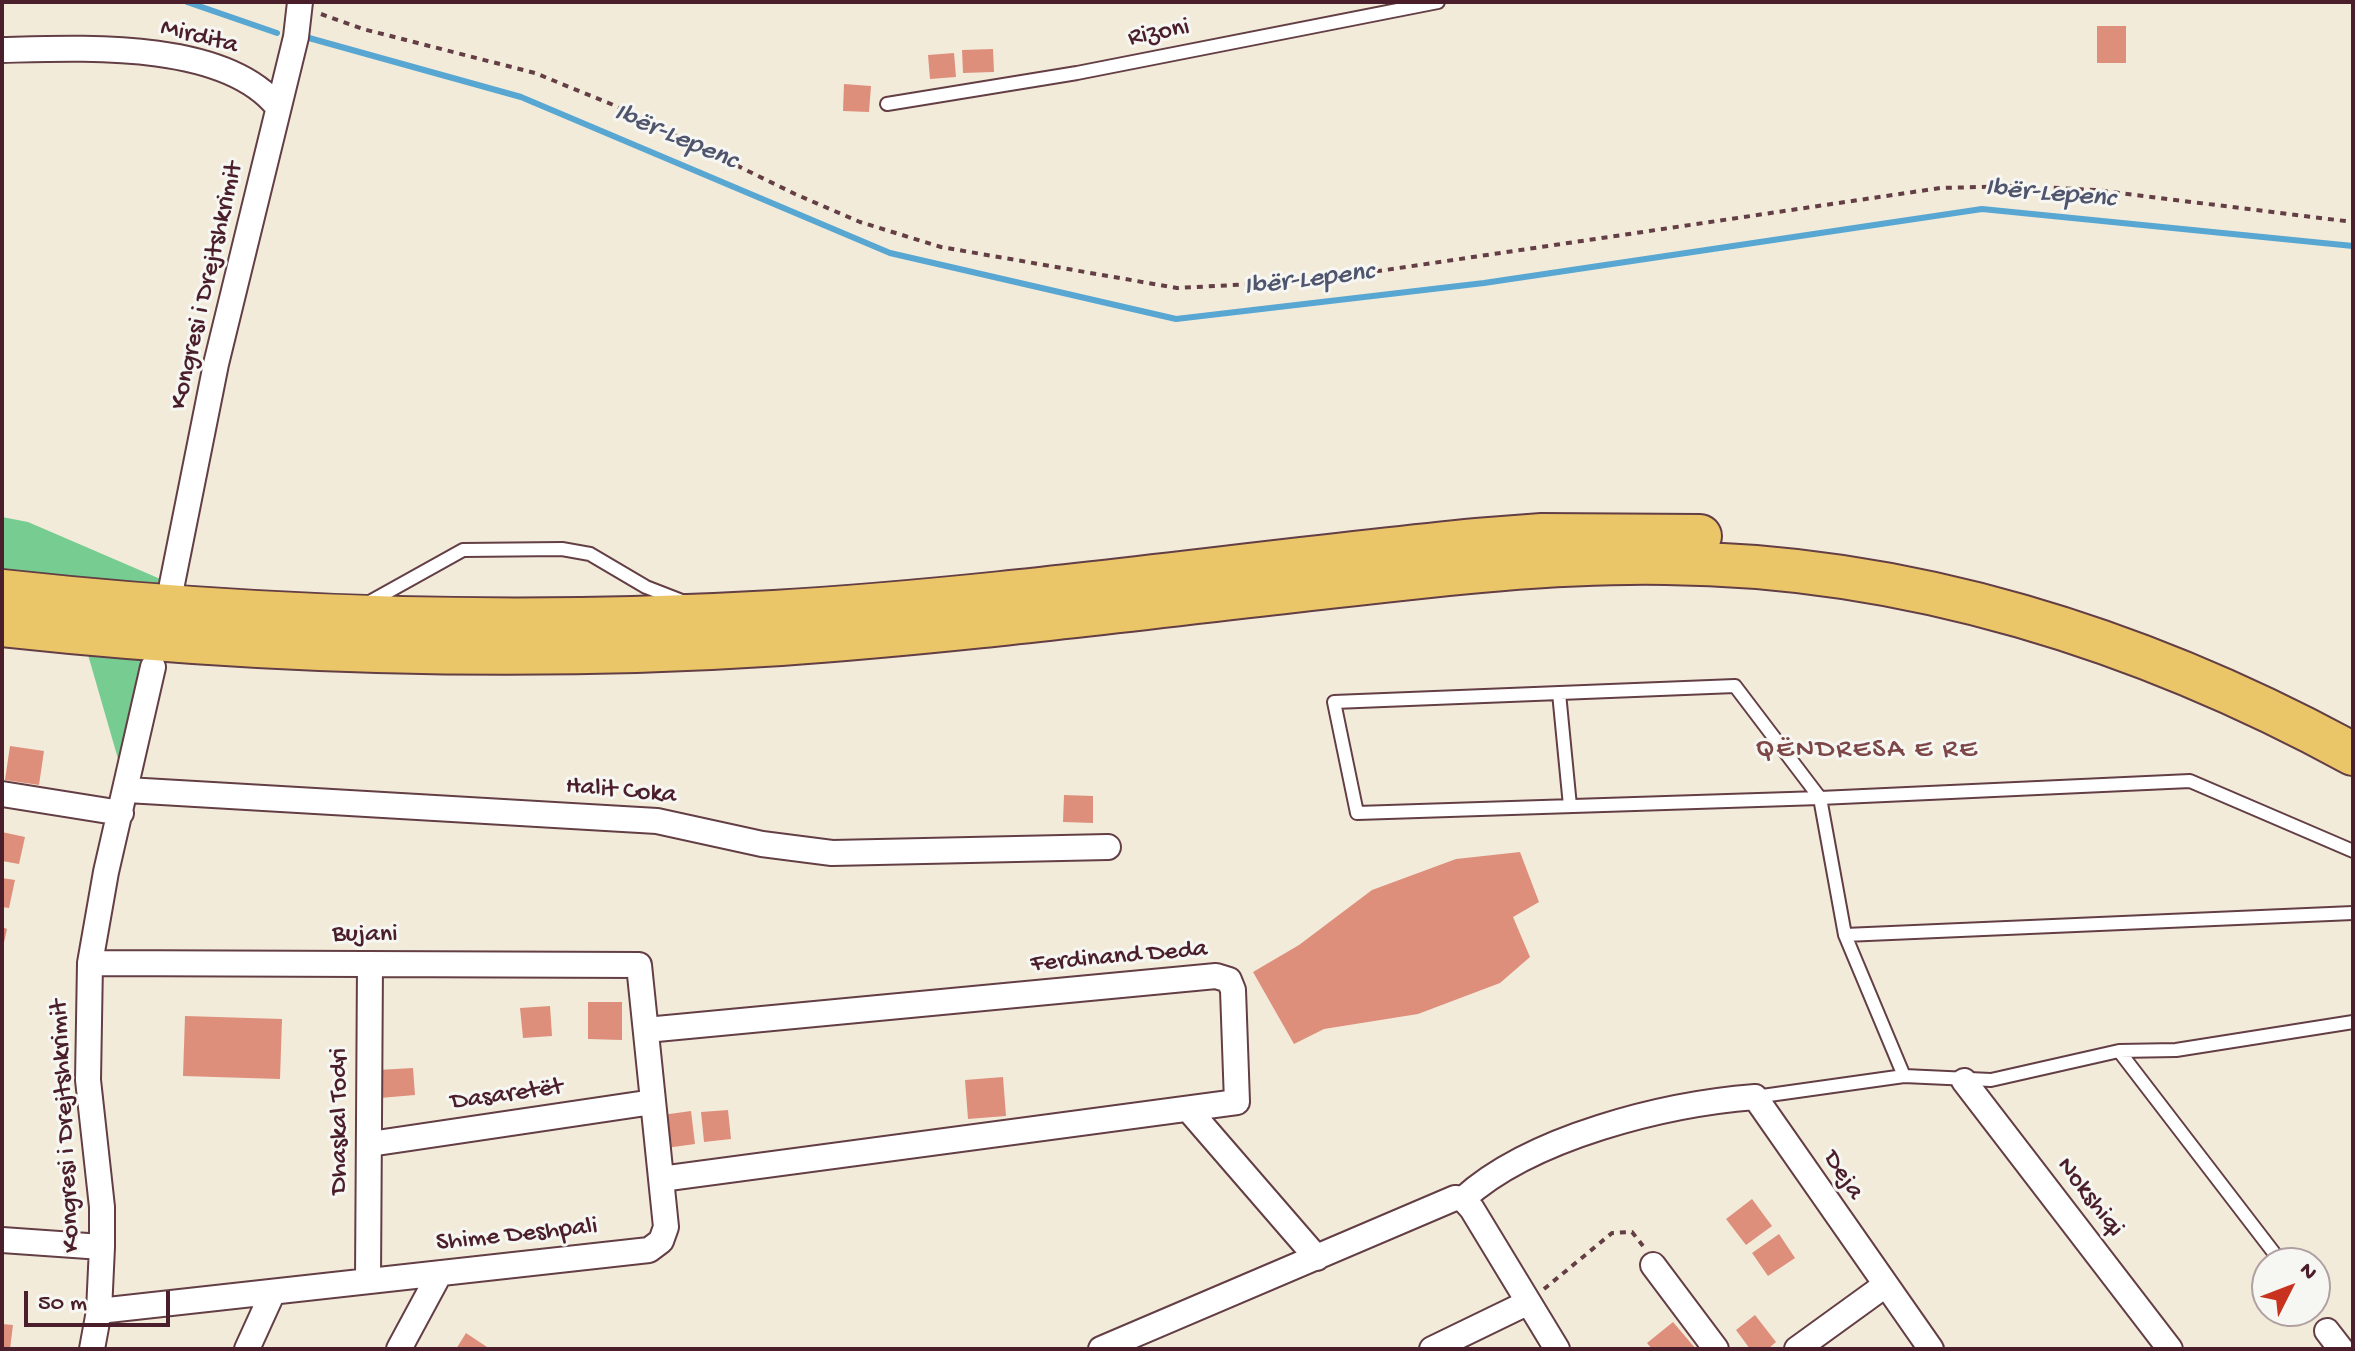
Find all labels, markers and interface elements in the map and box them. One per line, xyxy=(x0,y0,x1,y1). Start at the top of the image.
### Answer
street label: Mirdita xyxy=(157,13,241,63)
street label: Rizoni xyxy=(1125,13,1193,55)
water label: Ibër-Lepenc xyxy=(608,97,742,179)
street label: Kongresi i Drejtshkrimit xyxy=(164,159,252,413)
water label: Ibër-Lepenc xyxy=(1984,173,2116,217)
water label: Ibër-Lepenc xyxy=(1242,256,1376,306)
district label: QËNDRESA E RE xyxy=(1755,735,1979,769)
street label: Halit Coka xyxy=(564,772,678,812)
street label: Bujani xyxy=(332,920,398,952)
street label: Ferdinand Deda xyxy=(1029,935,1209,981)
street label: Kongresi i Drejtshkrimit xyxy=(45,999,89,1253)
street label: Dhaskal Todri xyxy=(325,1048,357,1194)
street label: Dasaretët xyxy=(449,1073,565,1119)
street label: Deja xyxy=(1814,1146,1870,1206)
street label: Nokshiqi xyxy=(2048,1152,2130,1244)
street label: Shime Deshpali xyxy=(435,1212,599,1260)
north arrow xyxy=(2251,1247,2331,1327)
text: N xyxy=(2293,1258,2322,1286)
scale bar xyxy=(28,1275,174,1325)
text: 50 m xyxy=(38,1290,87,1319)

